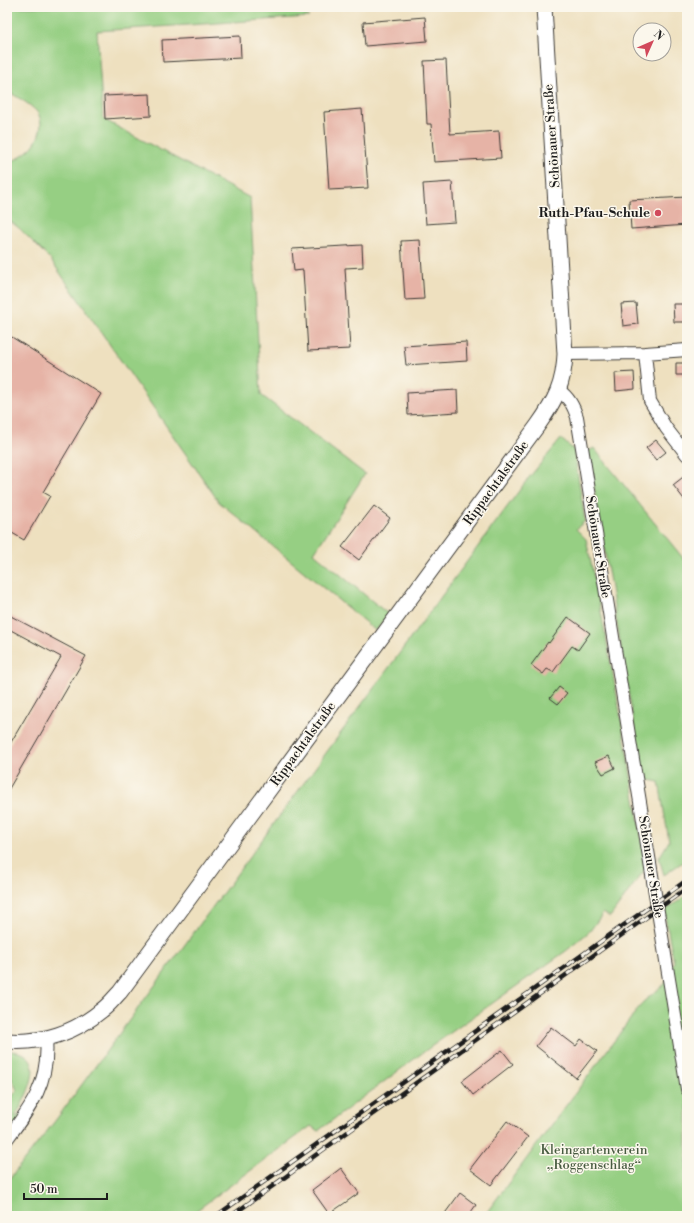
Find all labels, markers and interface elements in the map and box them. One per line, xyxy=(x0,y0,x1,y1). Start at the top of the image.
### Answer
north arrow xyxy=(632,22,672,62)
text: N xyxy=(650,28,667,44)
street label: Schönauer Straße xyxy=(540,83,564,188)
place label: Ruth-Pfau-Schule xyxy=(539,205,650,221)
marker: Ruth-Pfau-Schule xyxy=(653,208,663,218)
street label: Rippachtalstraße xyxy=(460,437,532,528)
street label: Schönauer Straße xyxy=(582,495,614,600)
street label: Rippachtalstraße xyxy=(267,698,339,789)
street label: Schönauer Straße xyxy=(635,815,667,920)
park label: Kleingartenverein „Roggenschlag“ xyxy=(541,1142,648,1173)
scale bar xyxy=(24,1175,107,1201)
text: 50 m xyxy=(30,1182,58,1197)

